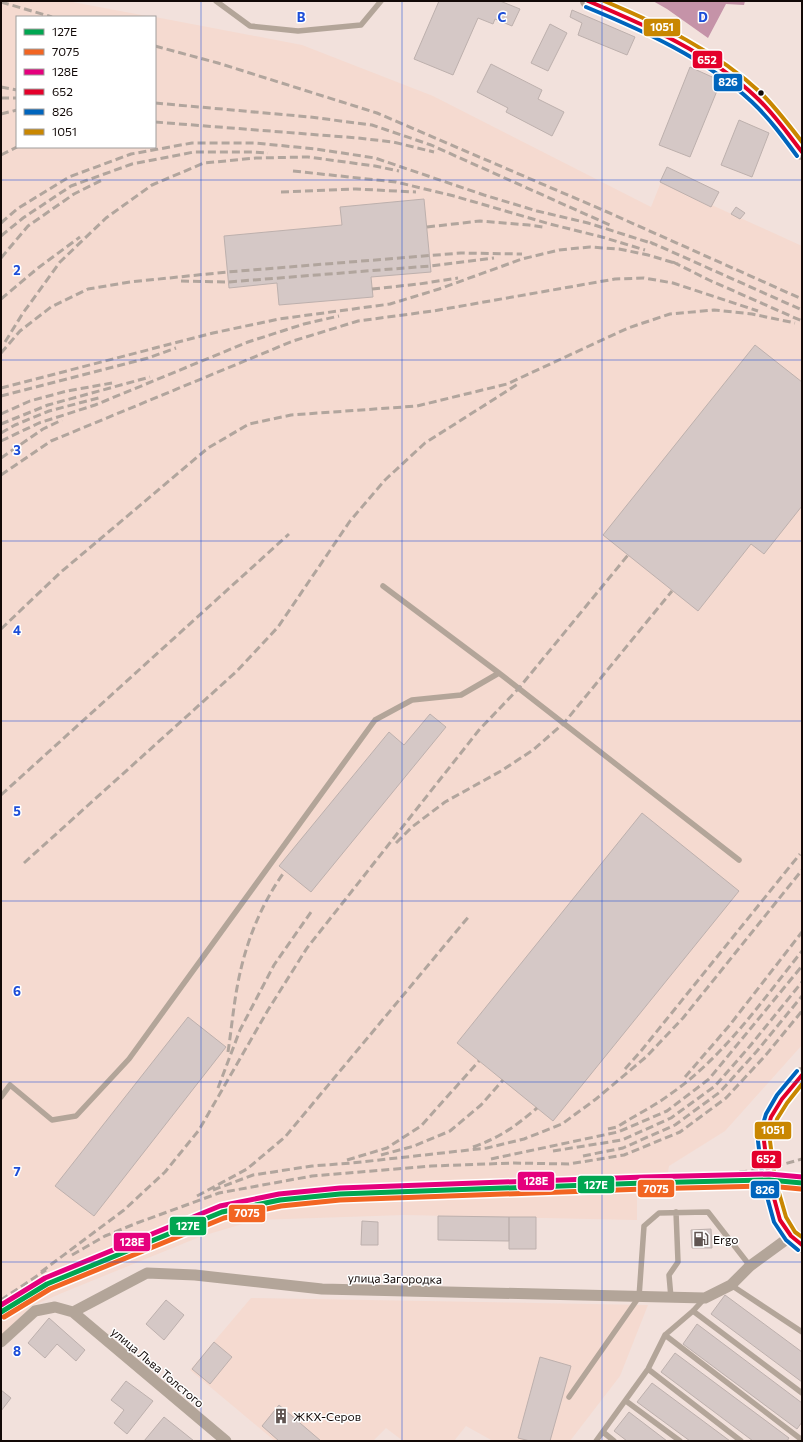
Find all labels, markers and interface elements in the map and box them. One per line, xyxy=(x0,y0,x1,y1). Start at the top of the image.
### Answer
text: B xyxy=(297,9,306,25)
text: C xyxy=(498,9,507,25)
text: D xyxy=(698,9,708,25)
legend xyxy=(16,16,156,148)
line badge: 1051 xyxy=(643,18,681,37)
text: 1051 xyxy=(650,20,674,33)
text: 127Е xyxy=(52,24,77,38)
text: 7075 xyxy=(52,44,79,58)
line badge: 652 xyxy=(692,50,723,69)
text: 652 xyxy=(697,53,717,66)
text: 128Е xyxy=(52,64,78,78)
line badge: 826 xyxy=(713,73,743,92)
text: 826 xyxy=(718,75,738,88)
text: 652 xyxy=(52,84,73,98)
unlabelled marker xyxy=(756,88,766,98)
text: 826 xyxy=(52,104,73,118)
text: 1051 xyxy=(52,124,77,138)
text: 2 xyxy=(13,262,21,278)
text: 3 xyxy=(13,442,21,458)
text: 4 xyxy=(13,622,21,638)
text: 5 xyxy=(13,803,21,819)
text: 6 xyxy=(13,983,21,999)
line badge: 1051 xyxy=(754,1121,792,1140)
text: 1051 xyxy=(761,1123,785,1136)
line badge: 652 xyxy=(751,1150,782,1169)
text: 652 xyxy=(756,1152,776,1165)
text: 7 xyxy=(13,1163,21,1179)
line badge: 128Е xyxy=(517,1171,555,1191)
text: 128Е xyxy=(524,1174,549,1187)
line badge: 127Е xyxy=(577,1175,615,1194)
text: 127Е xyxy=(584,1178,608,1191)
line badge: 7075 xyxy=(637,1179,675,1198)
line badge: 826 xyxy=(750,1180,780,1199)
text: 7075 xyxy=(643,1182,669,1195)
text: 826 xyxy=(755,1183,775,1196)
line badge: 7075 xyxy=(228,1204,266,1223)
text: 7075 xyxy=(234,1206,260,1219)
line badge: 127Е xyxy=(169,1216,207,1236)
text: 127Е xyxy=(176,1219,200,1232)
fuel station icon: Ergo xyxy=(692,1230,710,1248)
line badge: 128Е xyxy=(113,1232,151,1252)
place label: Ergo xyxy=(713,1232,738,1246)
text: 128Е xyxy=(120,1235,145,1248)
street label: улица Загородка xyxy=(348,1270,442,1286)
street label: улица Льва Толстого xyxy=(109,1324,207,1410)
text: 8 xyxy=(13,1343,21,1359)
building icon: ЖКХ-Серов xyxy=(272,1407,290,1425)
place label: ЖКХ-Серов xyxy=(293,1409,361,1423)

